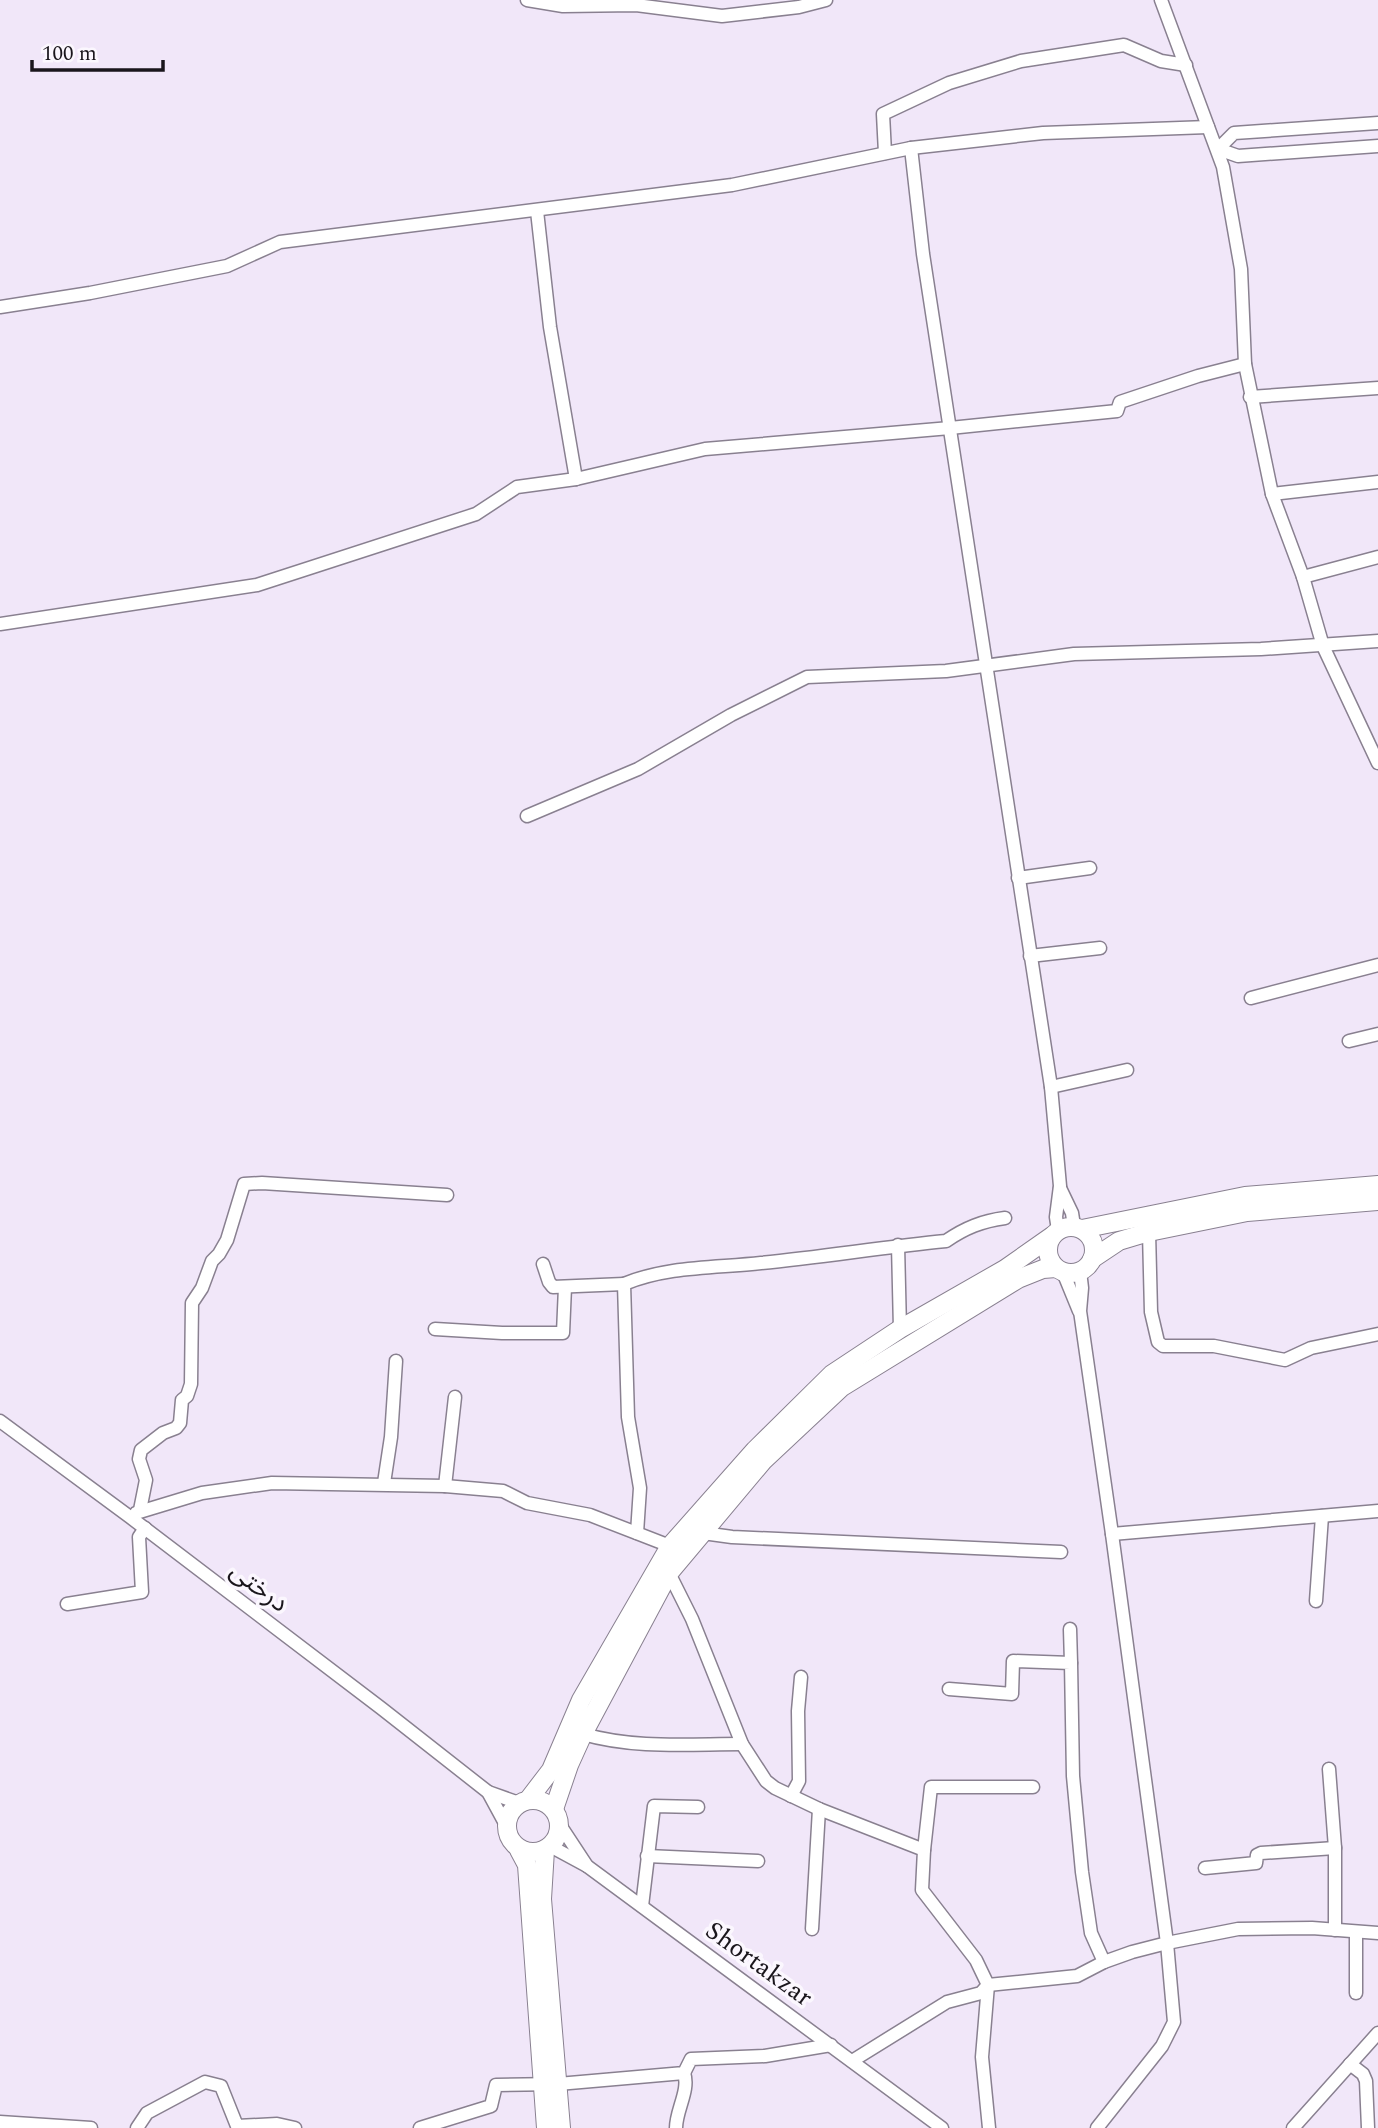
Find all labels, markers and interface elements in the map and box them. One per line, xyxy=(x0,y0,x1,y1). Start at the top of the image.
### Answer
scale bar xyxy=(32,28,163,72)
text: 100 m xyxy=(42,38,97,70)
street label: درختی xyxy=(221,1551,297,1623)
street label: Shortakzar xyxy=(697,1911,821,2017)

